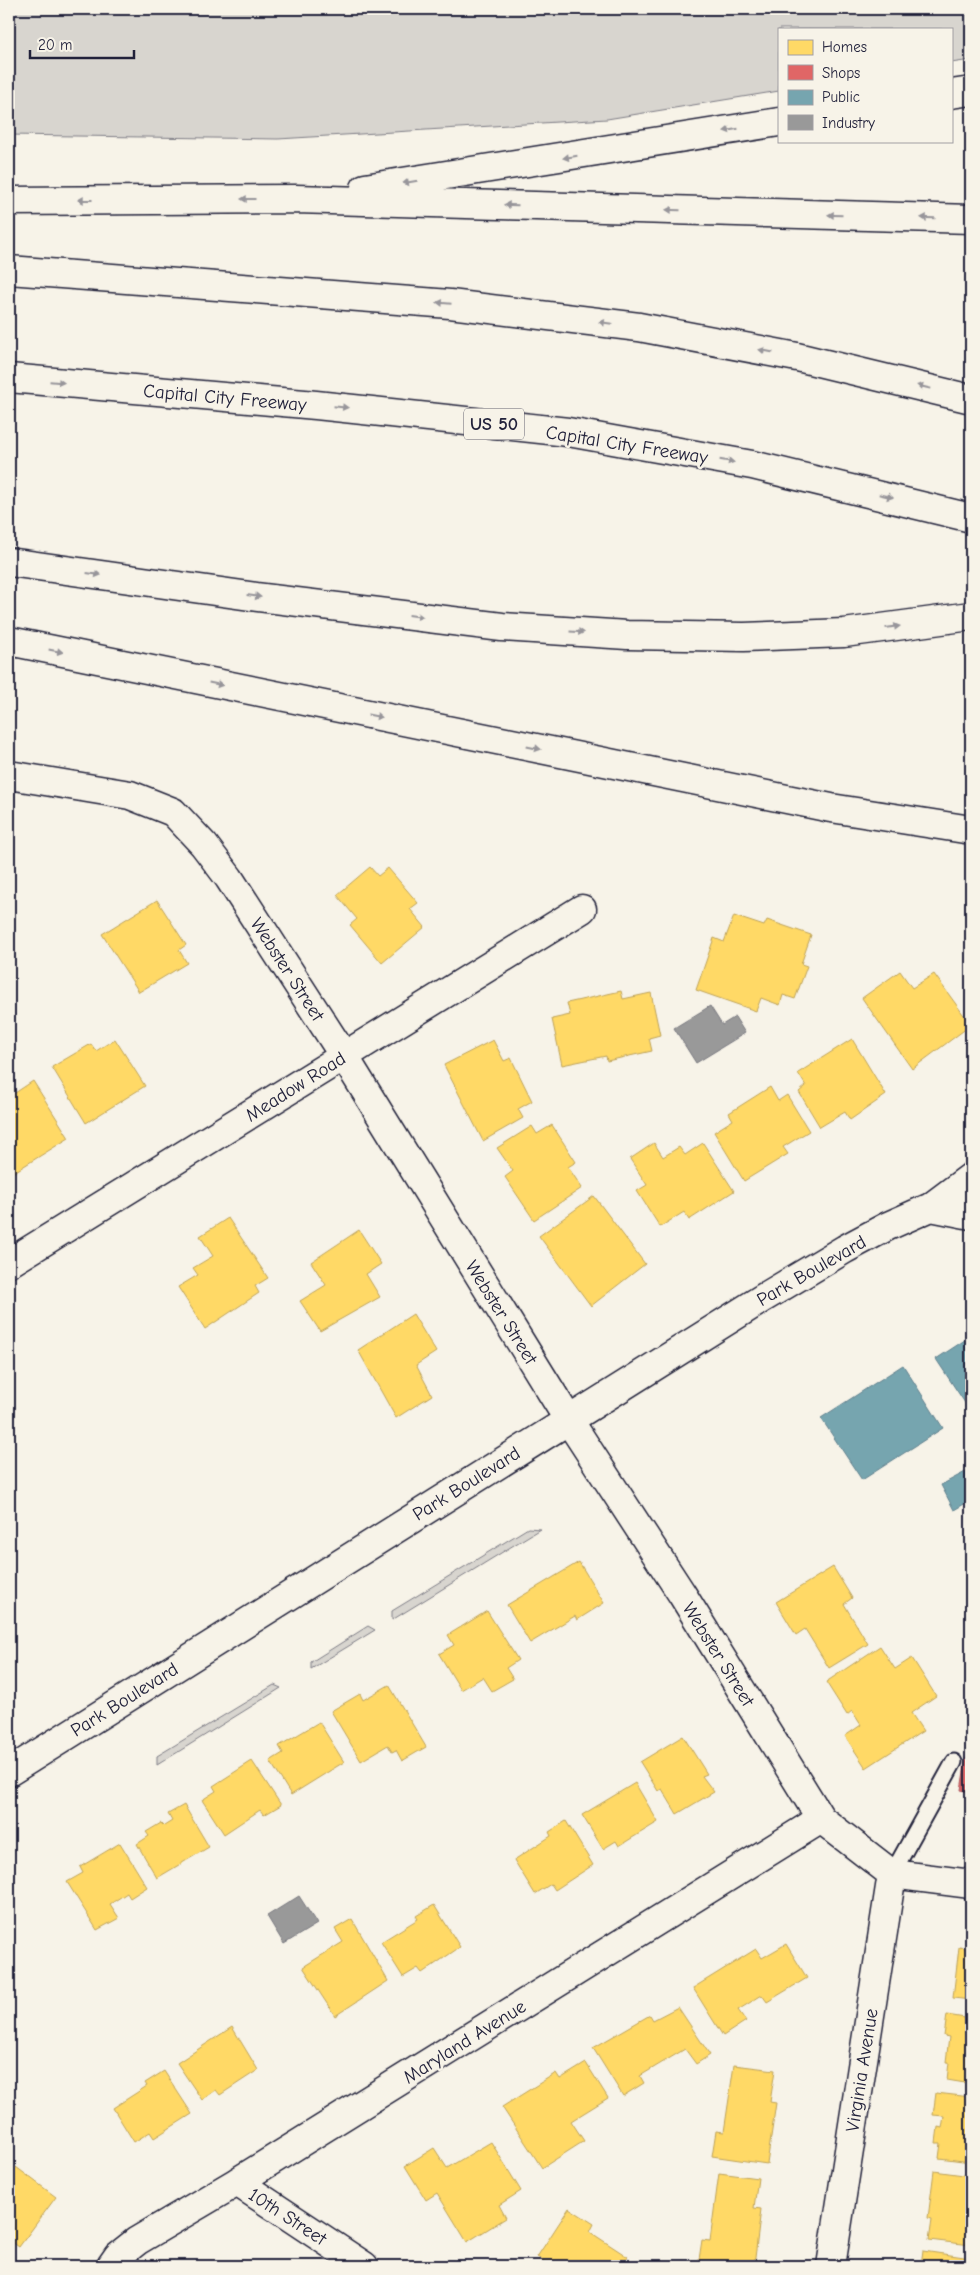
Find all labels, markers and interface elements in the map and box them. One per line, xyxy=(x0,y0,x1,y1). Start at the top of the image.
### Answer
scale bar xyxy=(30,28,134,60)
legend xyxy=(778,28,952,142)
text: 20 m xyxy=(38,36,72,54)
text: Homes xyxy=(822,38,867,56)
text: Shops xyxy=(822,64,860,82)
text: Public xyxy=(822,88,860,106)
text: Industry xyxy=(822,114,875,132)
one-way arrow xyxy=(722,127,738,135)
one-way arrow xyxy=(562,153,578,161)
one-way arrow xyxy=(401,178,417,186)
one-way arrow xyxy=(239,195,255,203)
one-way arrow xyxy=(77,196,93,204)
one-way arrow xyxy=(502,201,518,209)
one-way arrow xyxy=(665,206,681,214)
one-way arrow xyxy=(827,211,843,219)
one-way arrow xyxy=(919,213,935,221)
one-way arrow xyxy=(436,299,452,307)
one-way arrow xyxy=(597,319,613,327)
one-way arrow xyxy=(758,347,773,355)
one-way arrow xyxy=(50,379,66,387)
street label: Capital City Freeway xyxy=(142,380,308,416)
one-way arrow xyxy=(917,382,932,390)
one-way arrow xyxy=(334,403,350,411)
road number: US 50 xyxy=(464,408,524,439)
street label: Capital City Freeway xyxy=(544,421,710,469)
one-way arrow xyxy=(720,457,736,465)
one-way arrow xyxy=(878,492,893,500)
one-way arrow xyxy=(86,570,102,578)
one-way arrow xyxy=(247,593,263,601)
one-way arrow xyxy=(408,612,424,620)
one-way arrow xyxy=(885,623,901,631)
one-way arrow xyxy=(570,628,586,636)
one-way arrow xyxy=(49,648,65,656)
one-way arrow xyxy=(208,680,224,688)
one-way arrow xyxy=(367,712,383,720)
one-way arrow xyxy=(527,744,542,752)
street label: Webster Street xyxy=(246,914,329,1026)
street label: Meadow Road xyxy=(241,1047,350,1126)
street label: Park Boulevard xyxy=(753,1231,870,1311)
street label: Webster Street xyxy=(460,1256,542,1369)
street label: Park Boulevard xyxy=(409,1442,524,1526)
street label: Webster Street xyxy=(677,1598,759,1711)
street label: Park Boulevard xyxy=(67,1658,182,1742)
street label: Maryland Avenue xyxy=(399,1995,530,2088)
street label: Virginia Avenue xyxy=(841,2007,883,2133)
street label: 10th Street xyxy=(244,2183,331,2251)

